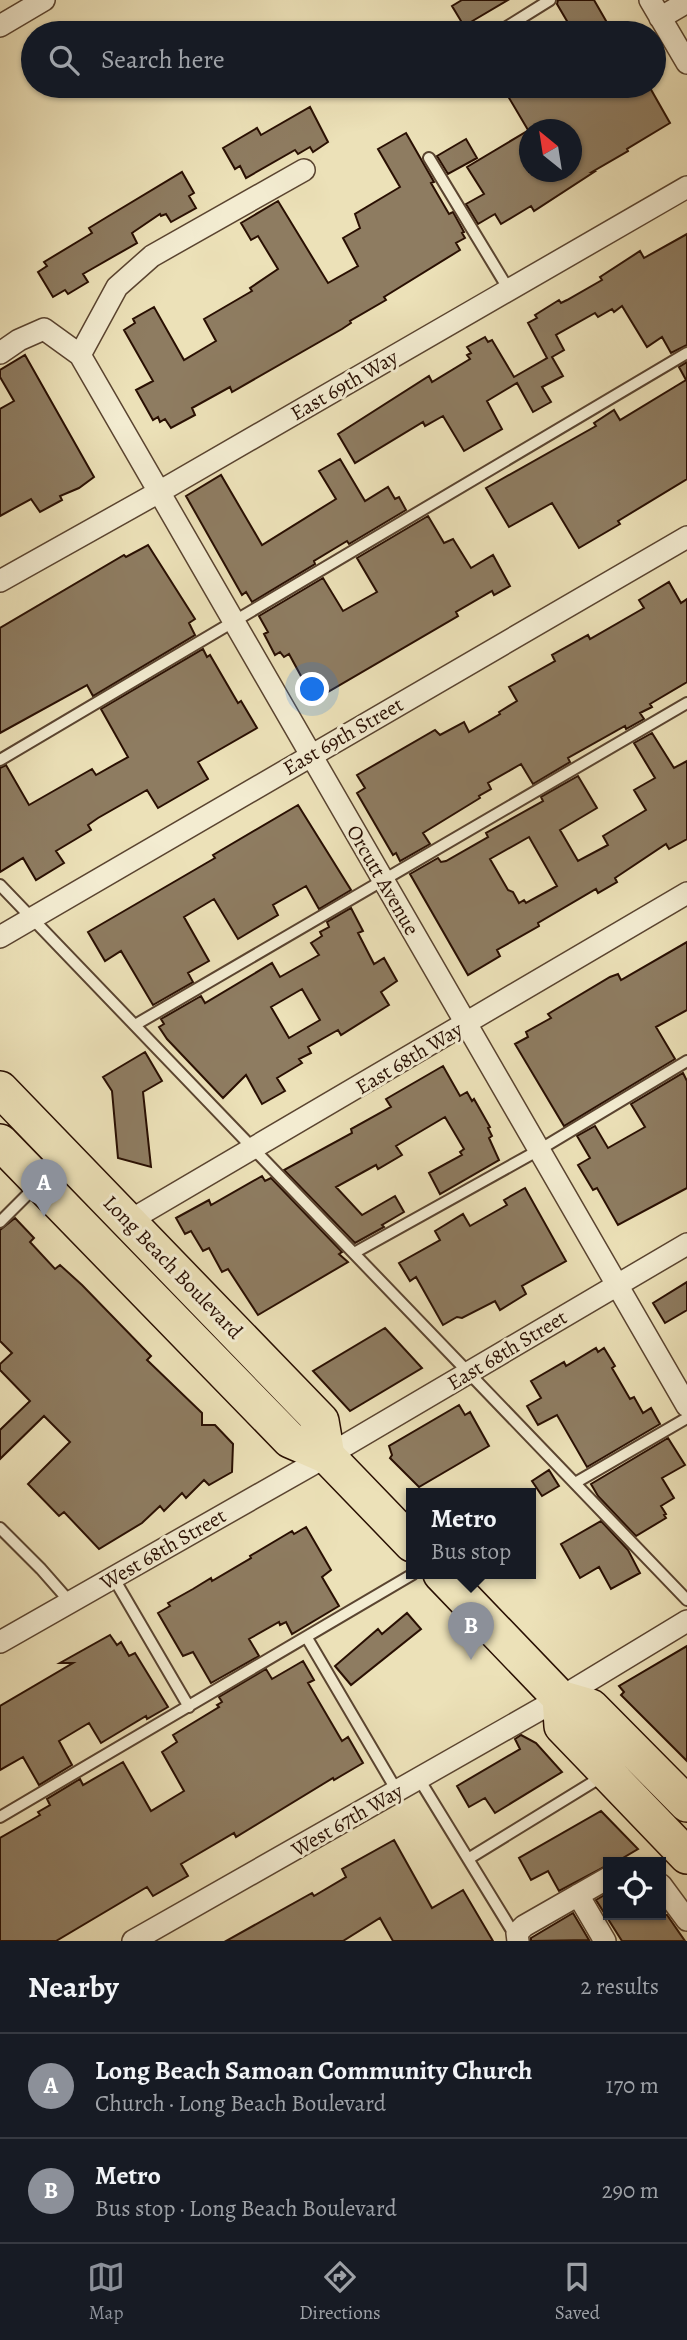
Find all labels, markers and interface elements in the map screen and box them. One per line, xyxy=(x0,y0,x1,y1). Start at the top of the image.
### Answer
search box xyxy=(21,21,666,98)
icon: search xyxy=(45,41,83,79)
text: Search here xyxy=(101,42,225,77)
north arrow xyxy=(519,119,582,182)
street label: East 69th Way xyxy=(285,343,403,427)
your location xyxy=(295,672,329,706)
street label: East 69th Street xyxy=(278,690,408,782)
street label: Orcutt Avenue xyxy=(340,820,426,940)
street label: East 68th Way xyxy=(350,1015,468,1101)
pin: A xyxy=(21,1159,67,1217)
street label: Long Beach Boulevard xyxy=(97,1189,249,1345)
street label: East 68th Street xyxy=(442,1303,572,1397)
popup xyxy=(406,1488,536,1579)
text: Metro xyxy=(431,1501,497,1536)
street label: West 68th Street xyxy=(94,1502,231,1597)
text: Bus stop xyxy=(431,1536,511,1567)
pin: B xyxy=(448,1602,494,1660)
street label: West 67th Way xyxy=(285,1776,408,1864)
map controls xyxy=(603,1857,666,1920)
button: locate xyxy=(603,1857,666,1920)
text: Nearby xyxy=(28,1967,119,2007)
text: 2 results xyxy=(581,1971,659,2002)
text: Long Beach Samoan Community Church xyxy=(95,2053,532,2088)
text: A xyxy=(44,2070,58,2101)
text: 170 m xyxy=(606,2070,659,2101)
text: Church · Long Beach Boulevard xyxy=(95,2088,386,2119)
text: Metro xyxy=(95,2158,161,2193)
text: B xyxy=(44,2175,58,2206)
text: 290 m xyxy=(602,2175,659,2206)
text: Bus stop · Long Beach Boulevard xyxy=(95,2193,397,2224)
tab: Map xyxy=(87,2258,125,2326)
tab: Directions xyxy=(299,2258,381,2326)
tab: Saved xyxy=(555,2258,600,2326)

